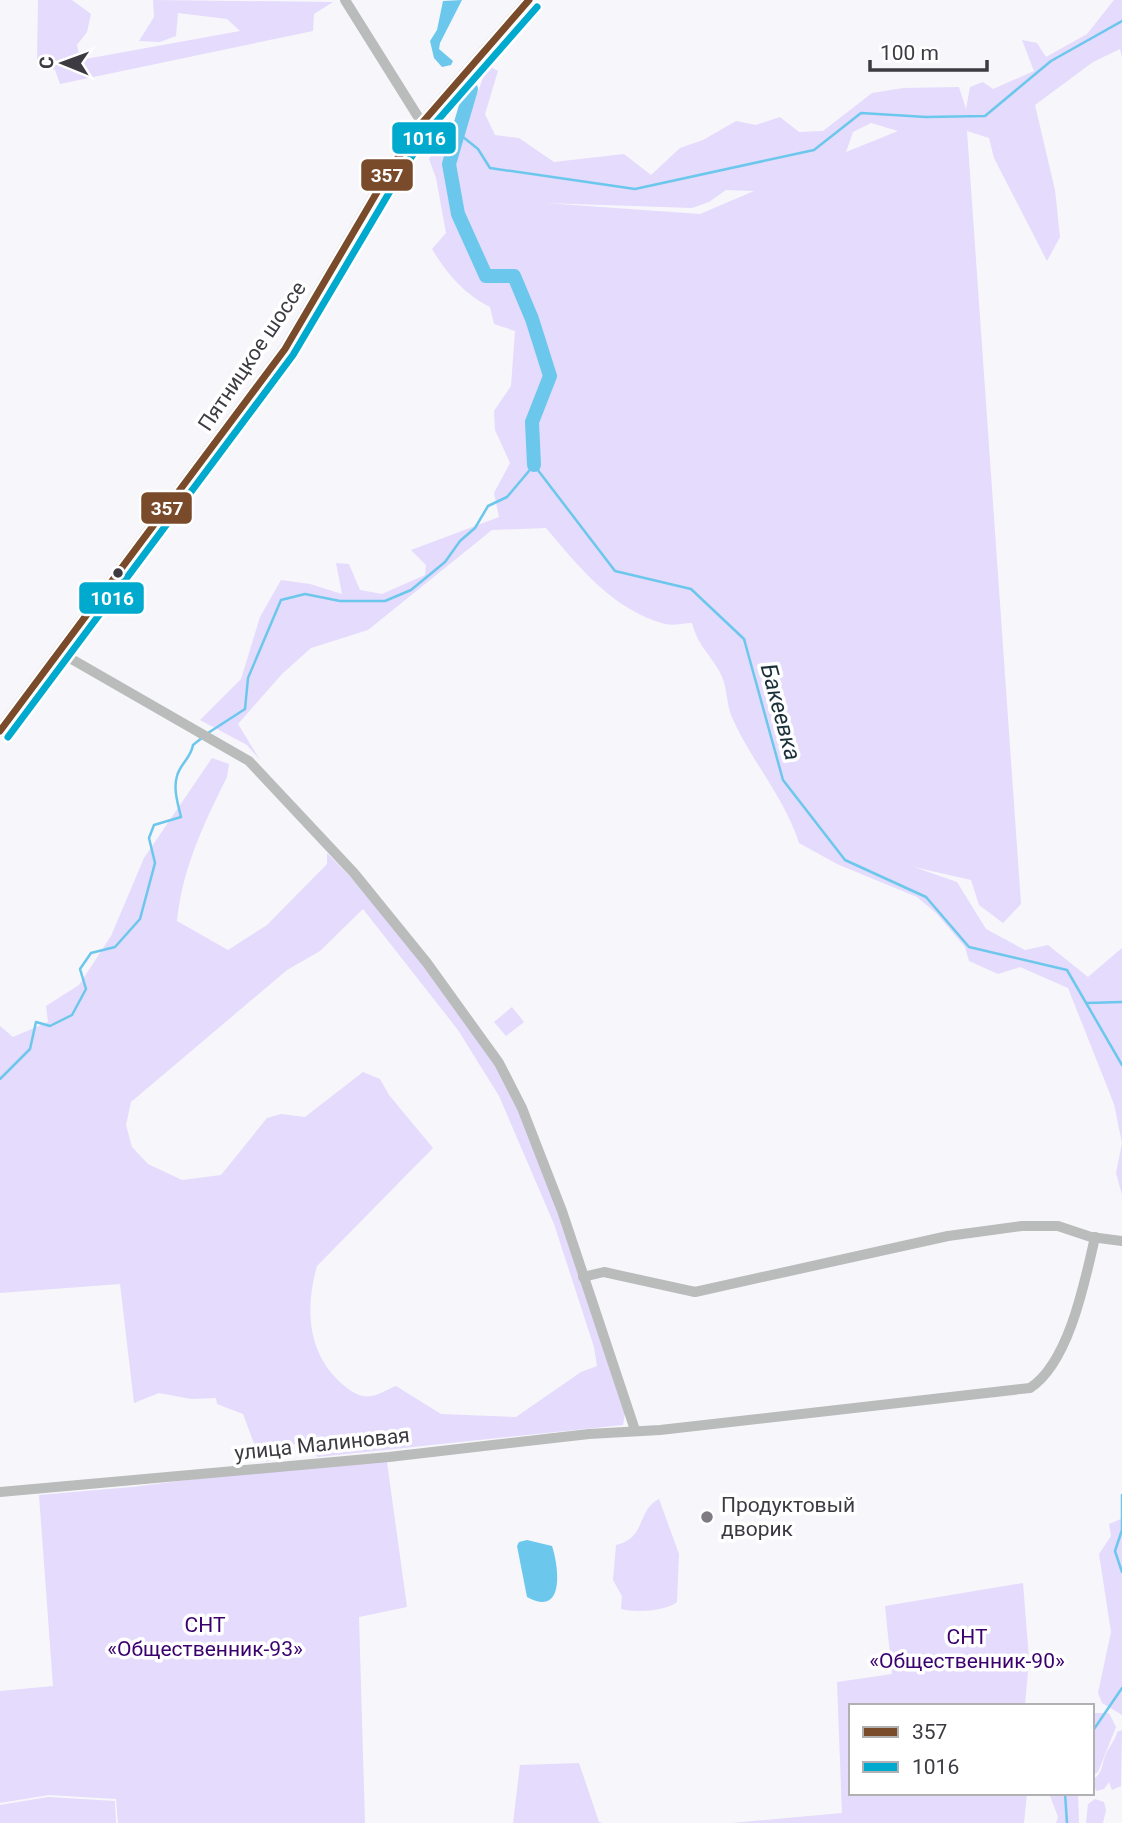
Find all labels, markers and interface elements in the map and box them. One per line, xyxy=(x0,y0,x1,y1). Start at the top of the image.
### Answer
north arrow xyxy=(28,28,98,98)
scale bar xyxy=(870,28,987,72)
text: 100 m xyxy=(880,41,939,65)
text: С xyxy=(35,56,58,69)
line badge: 1016 xyxy=(391,121,457,155)
text: 1016 xyxy=(402,127,446,150)
line badge: 357 xyxy=(360,158,414,192)
text: 357 xyxy=(371,164,403,187)
street label: Пятницкое шоссе xyxy=(193,277,311,435)
line badge: 357 xyxy=(140,491,193,525)
text: 357 xyxy=(151,497,183,520)
unlabelled marker xyxy=(111,566,125,580)
line badge: 1016 xyxy=(78,581,145,615)
text: 1016 xyxy=(90,587,134,610)
water label: Бакеевка xyxy=(755,661,806,763)
street label: улица Малиновая xyxy=(233,1423,411,1465)
place label: Продуктовый дворик xyxy=(721,1493,855,1541)
marker: Продуктовый дворик xyxy=(699,1509,715,1525)
park label: СНТ «Общественник-93» xyxy=(107,1613,303,1661)
park label: СНТ «Общественник-90» xyxy=(869,1625,1065,1673)
legend xyxy=(849,1704,1094,1795)
text: 357 xyxy=(912,1720,947,1744)
text: 1016 xyxy=(912,1755,959,1779)

